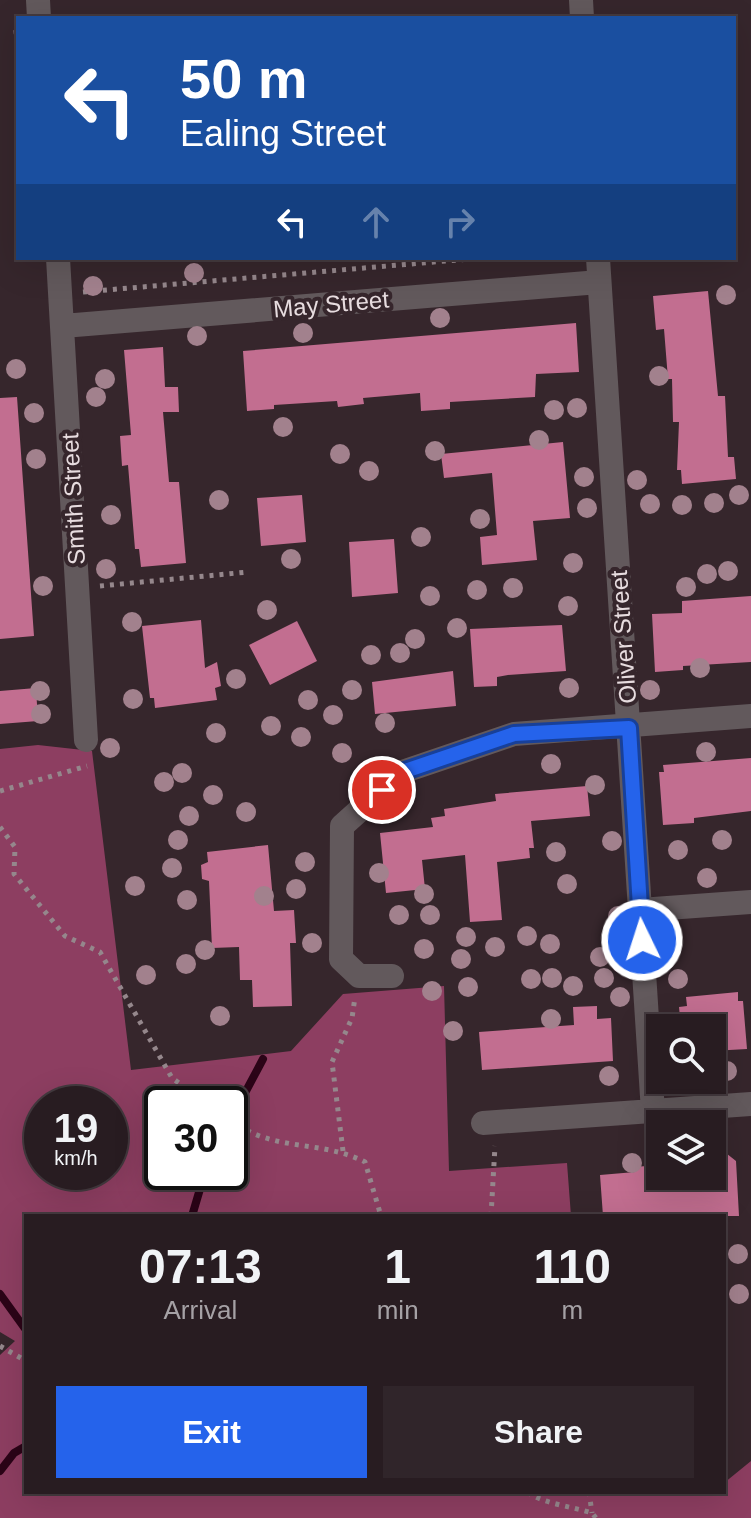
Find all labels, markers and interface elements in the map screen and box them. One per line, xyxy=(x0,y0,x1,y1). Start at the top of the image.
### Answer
text: 50 m xyxy=(180,47,308,110)
icon: left xyxy=(48,48,152,152)
text: Ealing Street xyxy=(180,113,386,154)
icon: left xyxy=(270,200,314,244)
icon: ahead xyxy=(354,200,398,244)
icon: right xyxy=(438,200,482,244)
street label: May Street xyxy=(272,285,390,323)
street label: Smith Street xyxy=(56,432,90,566)
street label: Oliver Street xyxy=(605,569,641,704)
pin xyxy=(348,756,416,824)
icon: arrive xyxy=(360,768,404,812)
position arrow xyxy=(600,898,684,982)
map controls xyxy=(646,1014,726,1190)
button: search xyxy=(646,1014,726,1094)
speed limit sign: 30 xyxy=(144,1086,248,1190)
text: 19 xyxy=(54,1106,98,1150)
button: layers xyxy=(646,1110,726,1190)
text: km/h xyxy=(54,1147,98,1169)
text: 07:13 xyxy=(139,1240,262,1293)
text: 1 xyxy=(384,1240,411,1293)
text: 110 xyxy=(534,1240,611,1293)
text: Arrival xyxy=(164,1295,237,1325)
text: min xyxy=(377,1295,419,1325)
text: m xyxy=(561,1295,583,1325)
button: Exit xyxy=(56,1386,367,1478)
button: Share xyxy=(383,1386,694,1478)

